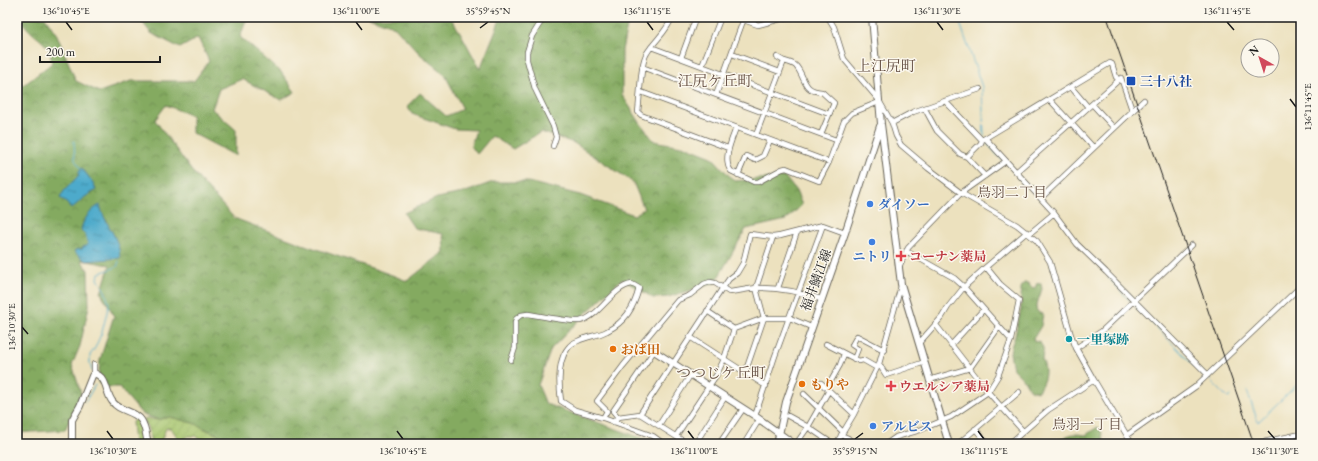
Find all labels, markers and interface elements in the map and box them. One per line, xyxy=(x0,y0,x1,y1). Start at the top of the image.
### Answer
text: 136°10'45"E xyxy=(42,4,90,17)
text: 136°11'00"E xyxy=(332,4,380,17)
text: 35°59'45"N xyxy=(466,4,511,17)
text: 136°11'15"E xyxy=(623,4,671,17)
text: 136°11'30"E xyxy=(913,4,961,17)
text: 136°11'45"E xyxy=(1203,4,1251,17)
scale bar xyxy=(40,38,160,64)
north arrow xyxy=(1240,38,1280,78)
text: N xyxy=(1246,42,1262,58)
text: 200 m xyxy=(46,44,76,60)
district label: 上江尻町 xyxy=(856,56,916,75)
district label: 江尻ケ丘町 xyxy=(677,71,753,90)
place label: 三十八社 xyxy=(1140,73,1192,90)
marker: 三十八社 xyxy=(1125,75,1137,87)
text: 136°11'45"E xyxy=(1301,83,1314,131)
district label: 鳥羽二丁目 xyxy=(977,183,1047,201)
place label: ダイソー xyxy=(878,196,930,213)
marker: ダイソー xyxy=(865,199,875,209)
marker: ニトリ xyxy=(867,237,877,247)
street label: 福井鯖江線 xyxy=(797,247,835,313)
place label: ニトリ xyxy=(852,248,892,265)
place label: コーナン薬局 xyxy=(909,248,986,265)
marker: コーナン薬局 xyxy=(896,251,906,261)
text: 136°10'30"E xyxy=(5,303,18,351)
place label: 一里塚跡 xyxy=(1077,331,1129,348)
marker: 一里塚跡 xyxy=(1064,334,1074,344)
place label: おば田 xyxy=(621,341,660,358)
marker: おば田 xyxy=(608,344,618,354)
district label: つつじケ丘町 xyxy=(676,363,766,382)
place label: もりや xyxy=(810,376,849,393)
place label: ウエルシア薬局 xyxy=(899,378,990,395)
marker: もりや xyxy=(797,379,807,389)
marker: ウエルシア薬局 xyxy=(886,381,896,391)
district label: 鳥羽一丁目 xyxy=(1052,415,1122,433)
place label: アルビス xyxy=(881,418,932,435)
marker: アルビス xyxy=(868,421,878,431)
text: 136°10'30"E xyxy=(89,444,137,457)
text: 136°10'45"E xyxy=(379,444,427,457)
text: 136°11'00"E xyxy=(670,444,718,457)
text: 35°59'15"N xyxy=(833,444,878,457)
text: 136°11'15"E xyxy=(960,444,1008,457)
text: 136°11'30"E xyxy=(1251,444,1299,457)

